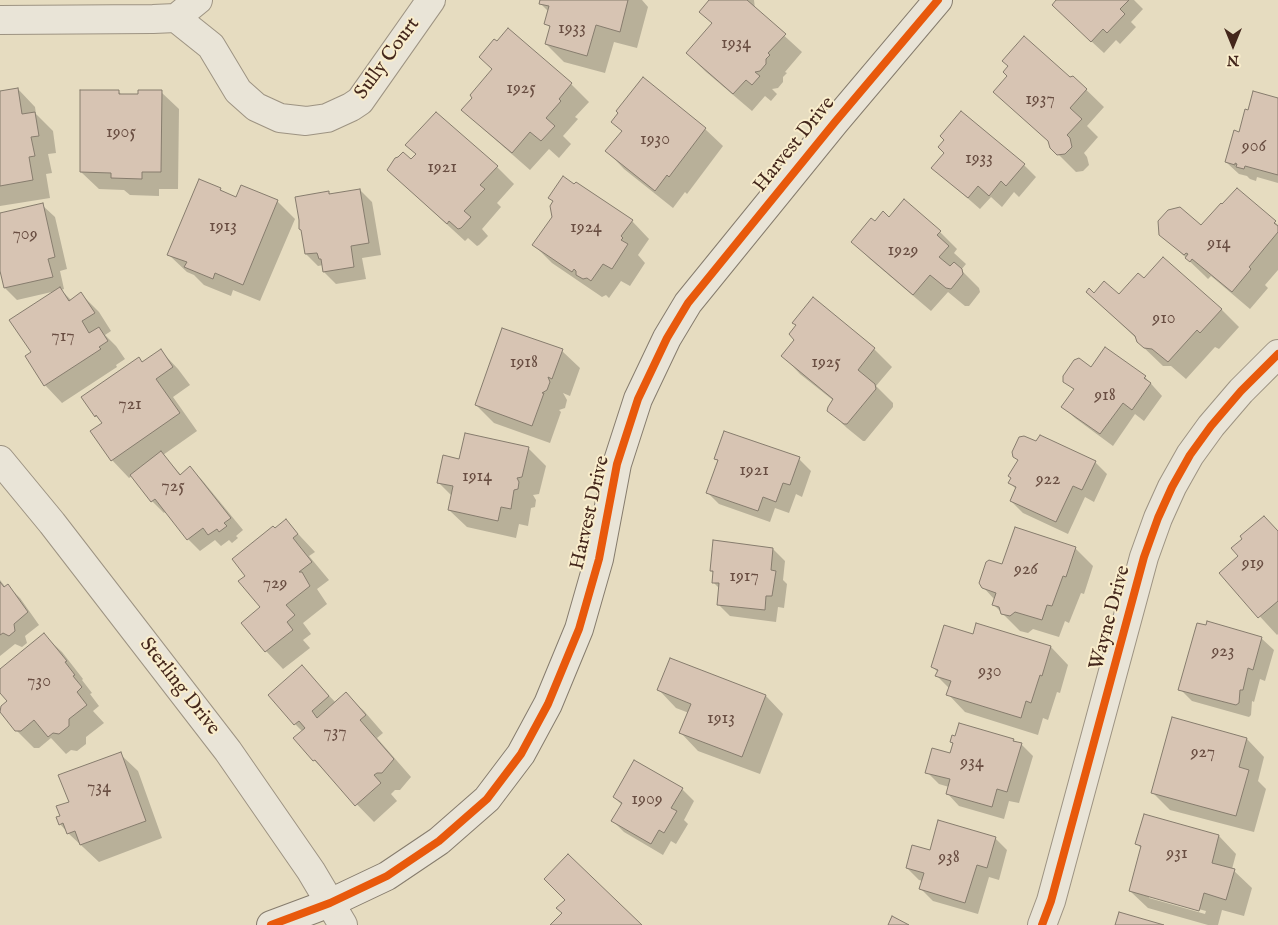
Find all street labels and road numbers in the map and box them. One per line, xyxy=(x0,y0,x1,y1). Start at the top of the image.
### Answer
street label: Sully Court xyxy=(350,13,426,105)
street label: Harvest Drive xyxy=(749,92,841,198)
street label: Harvest Drive xyxy=(566,454,616,572)
street label: Wayne Drive xyxy=(1086,563,1136,673)
street label: Sterling Drive xyxy=(134,634,224,740)

